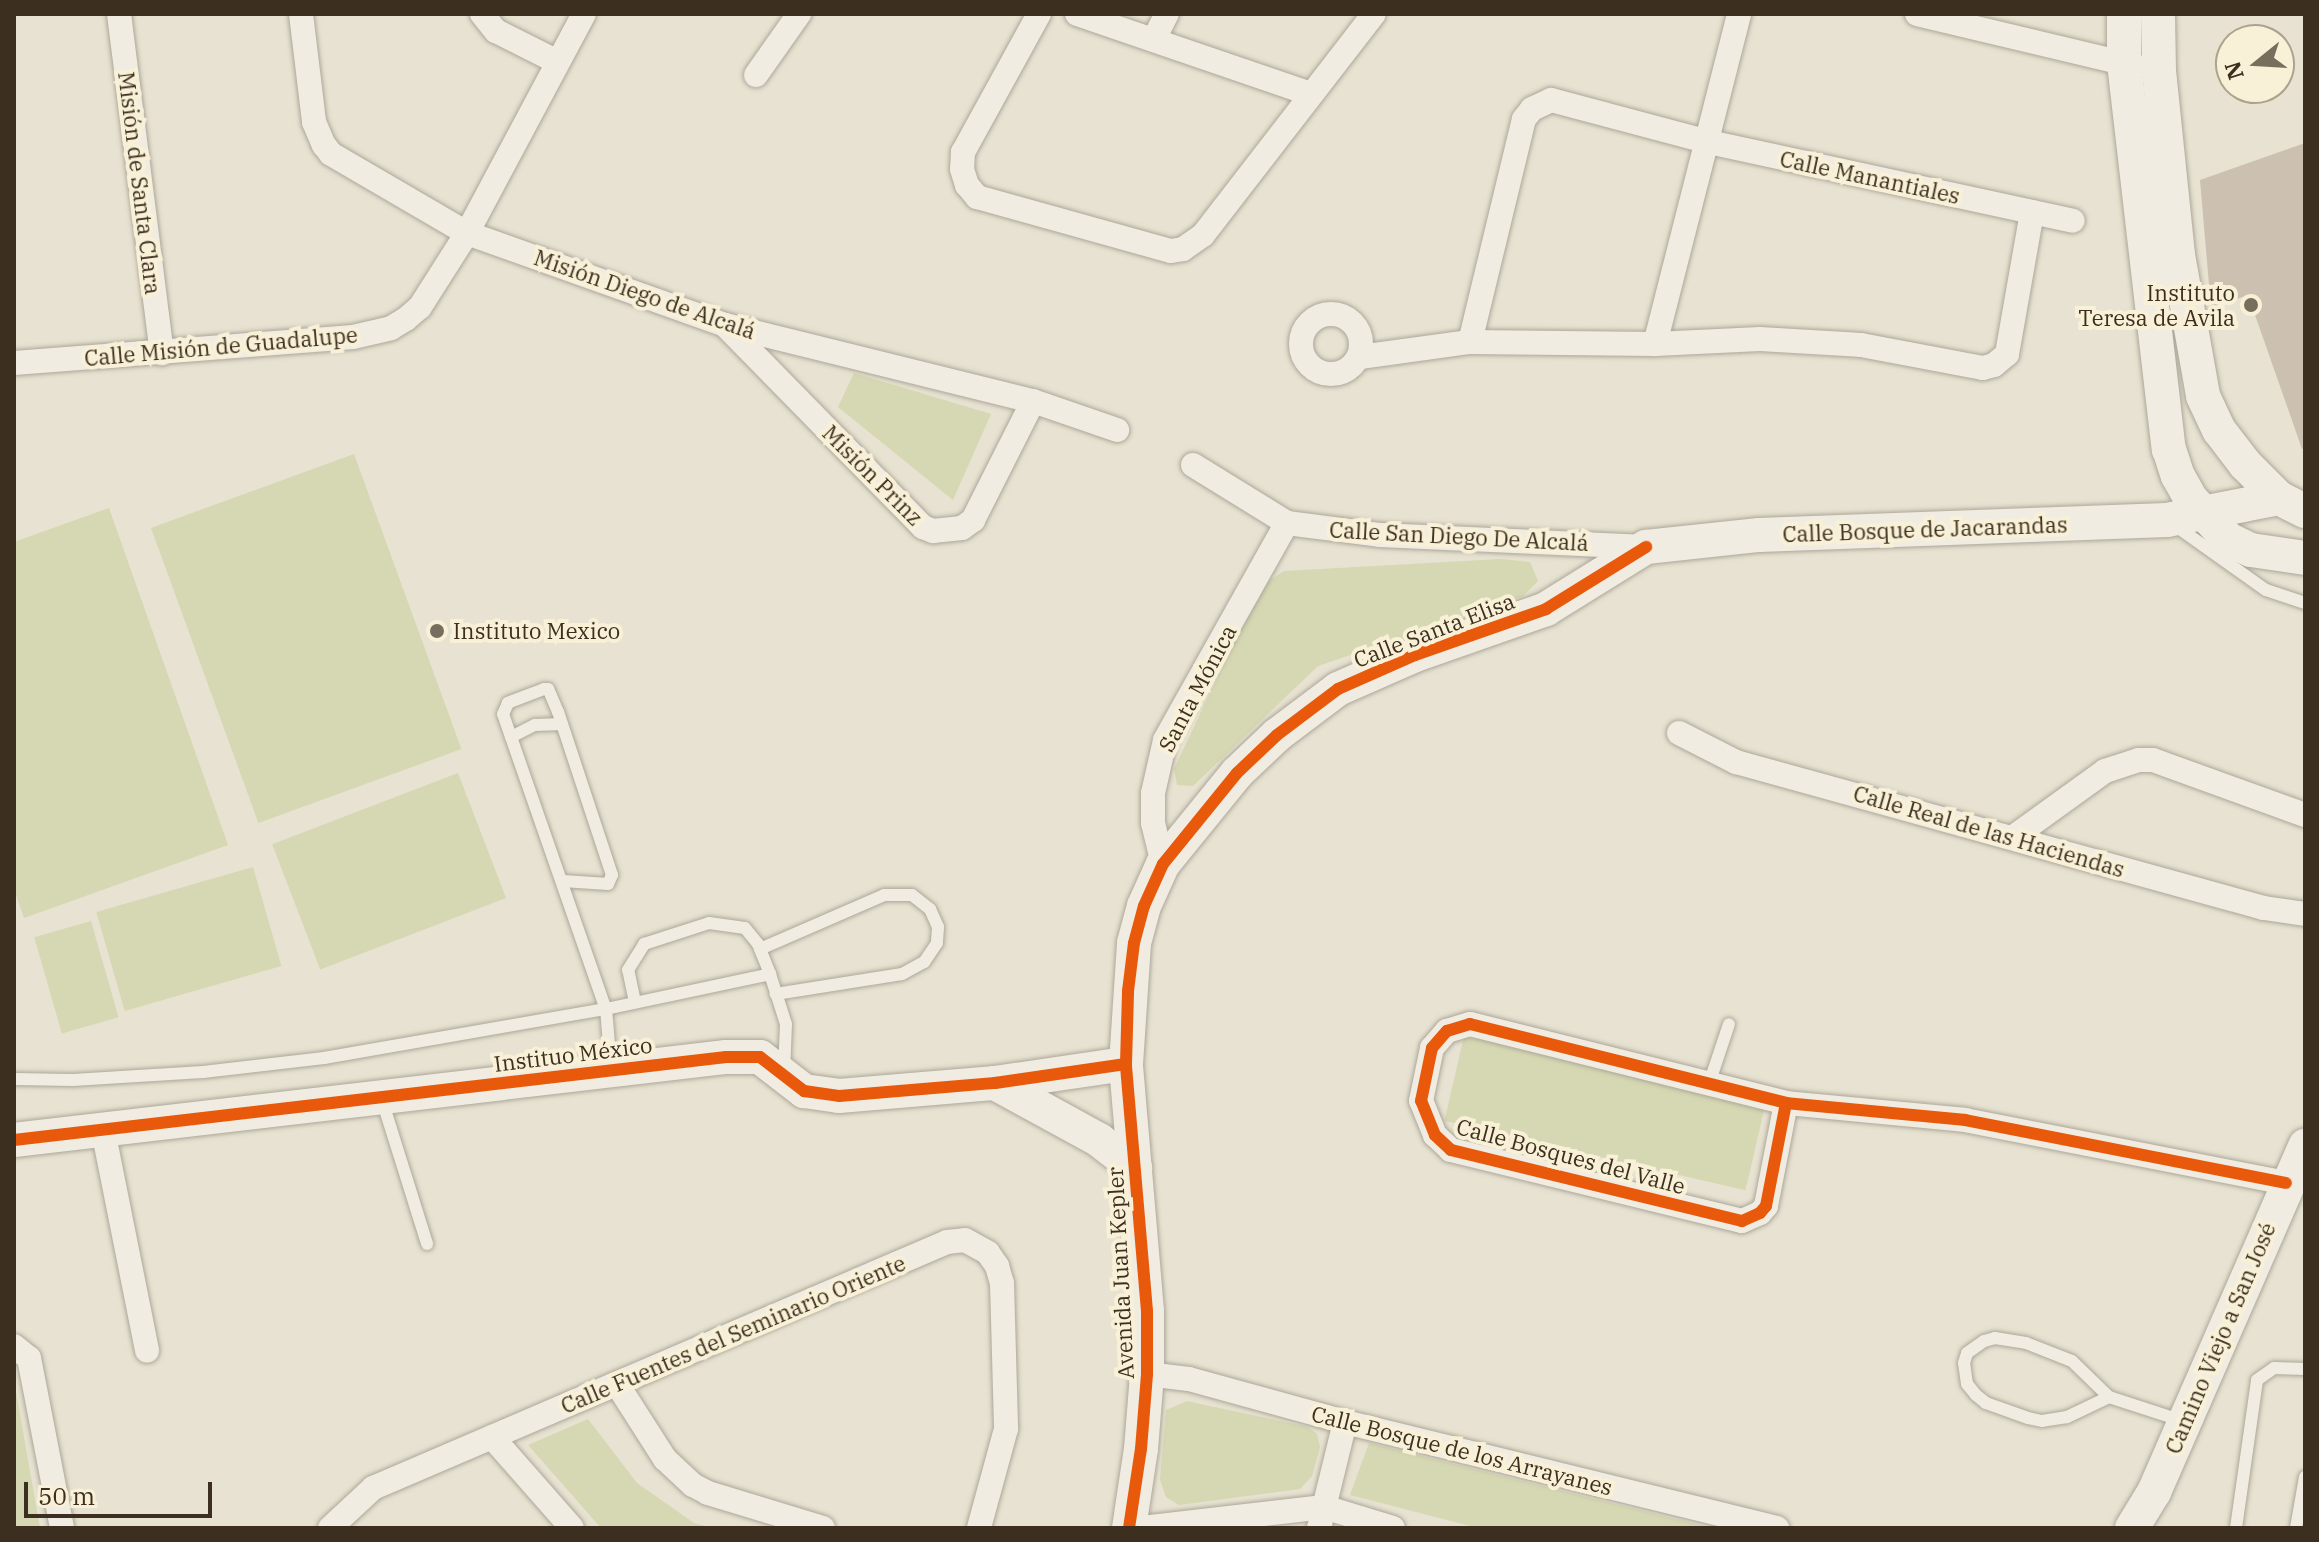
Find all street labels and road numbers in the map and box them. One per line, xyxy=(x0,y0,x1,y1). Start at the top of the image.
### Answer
street label: Misión de Santa Clara xyxy=(113,70,167,296)
street label: Calle Manantiales xyxy=(1778,145,1962,209)
street label: Misión Diego de Alcalá xyxy=(531,244,759,344)
street label: Calle Misión de Guadalupe xyxy=(83,321,359,371)
street label: Misión Prinz xyxy=(817,419,929,531)
street label: Calle Bosque de Jacarandas xyxy=(1782,511,2068,547)
street label: Calle San Diego De Alcalá xyxy=(1329,516,1589,556)
street label: Calle Santa Elisa xyxy=(1350,587,1518,673)
street label: Santa Mónica xyxy=(1153,620,1241,756)
street label: Calle Real de las Haciendas xyxy=(1850,780,2128,882)
street label: Instituo México xyxy=(492,1031,654,1077)
street label: Calle Bosques del Valle xyxy=(1454,1113,1688,1199)
street label: Avenida Juan Kepler xyxy=(1101,1166,1139,1380)
street label: Camino Viejo a San José xyxy=(2159,1218,2281,1458)
street label: Calle Fuentes del Seminario Oriente xyxy=(557,1249,909,1419)
street label: Calle Bosque de los Arrayanes xyxy=(1309,1400,1615,1500)

